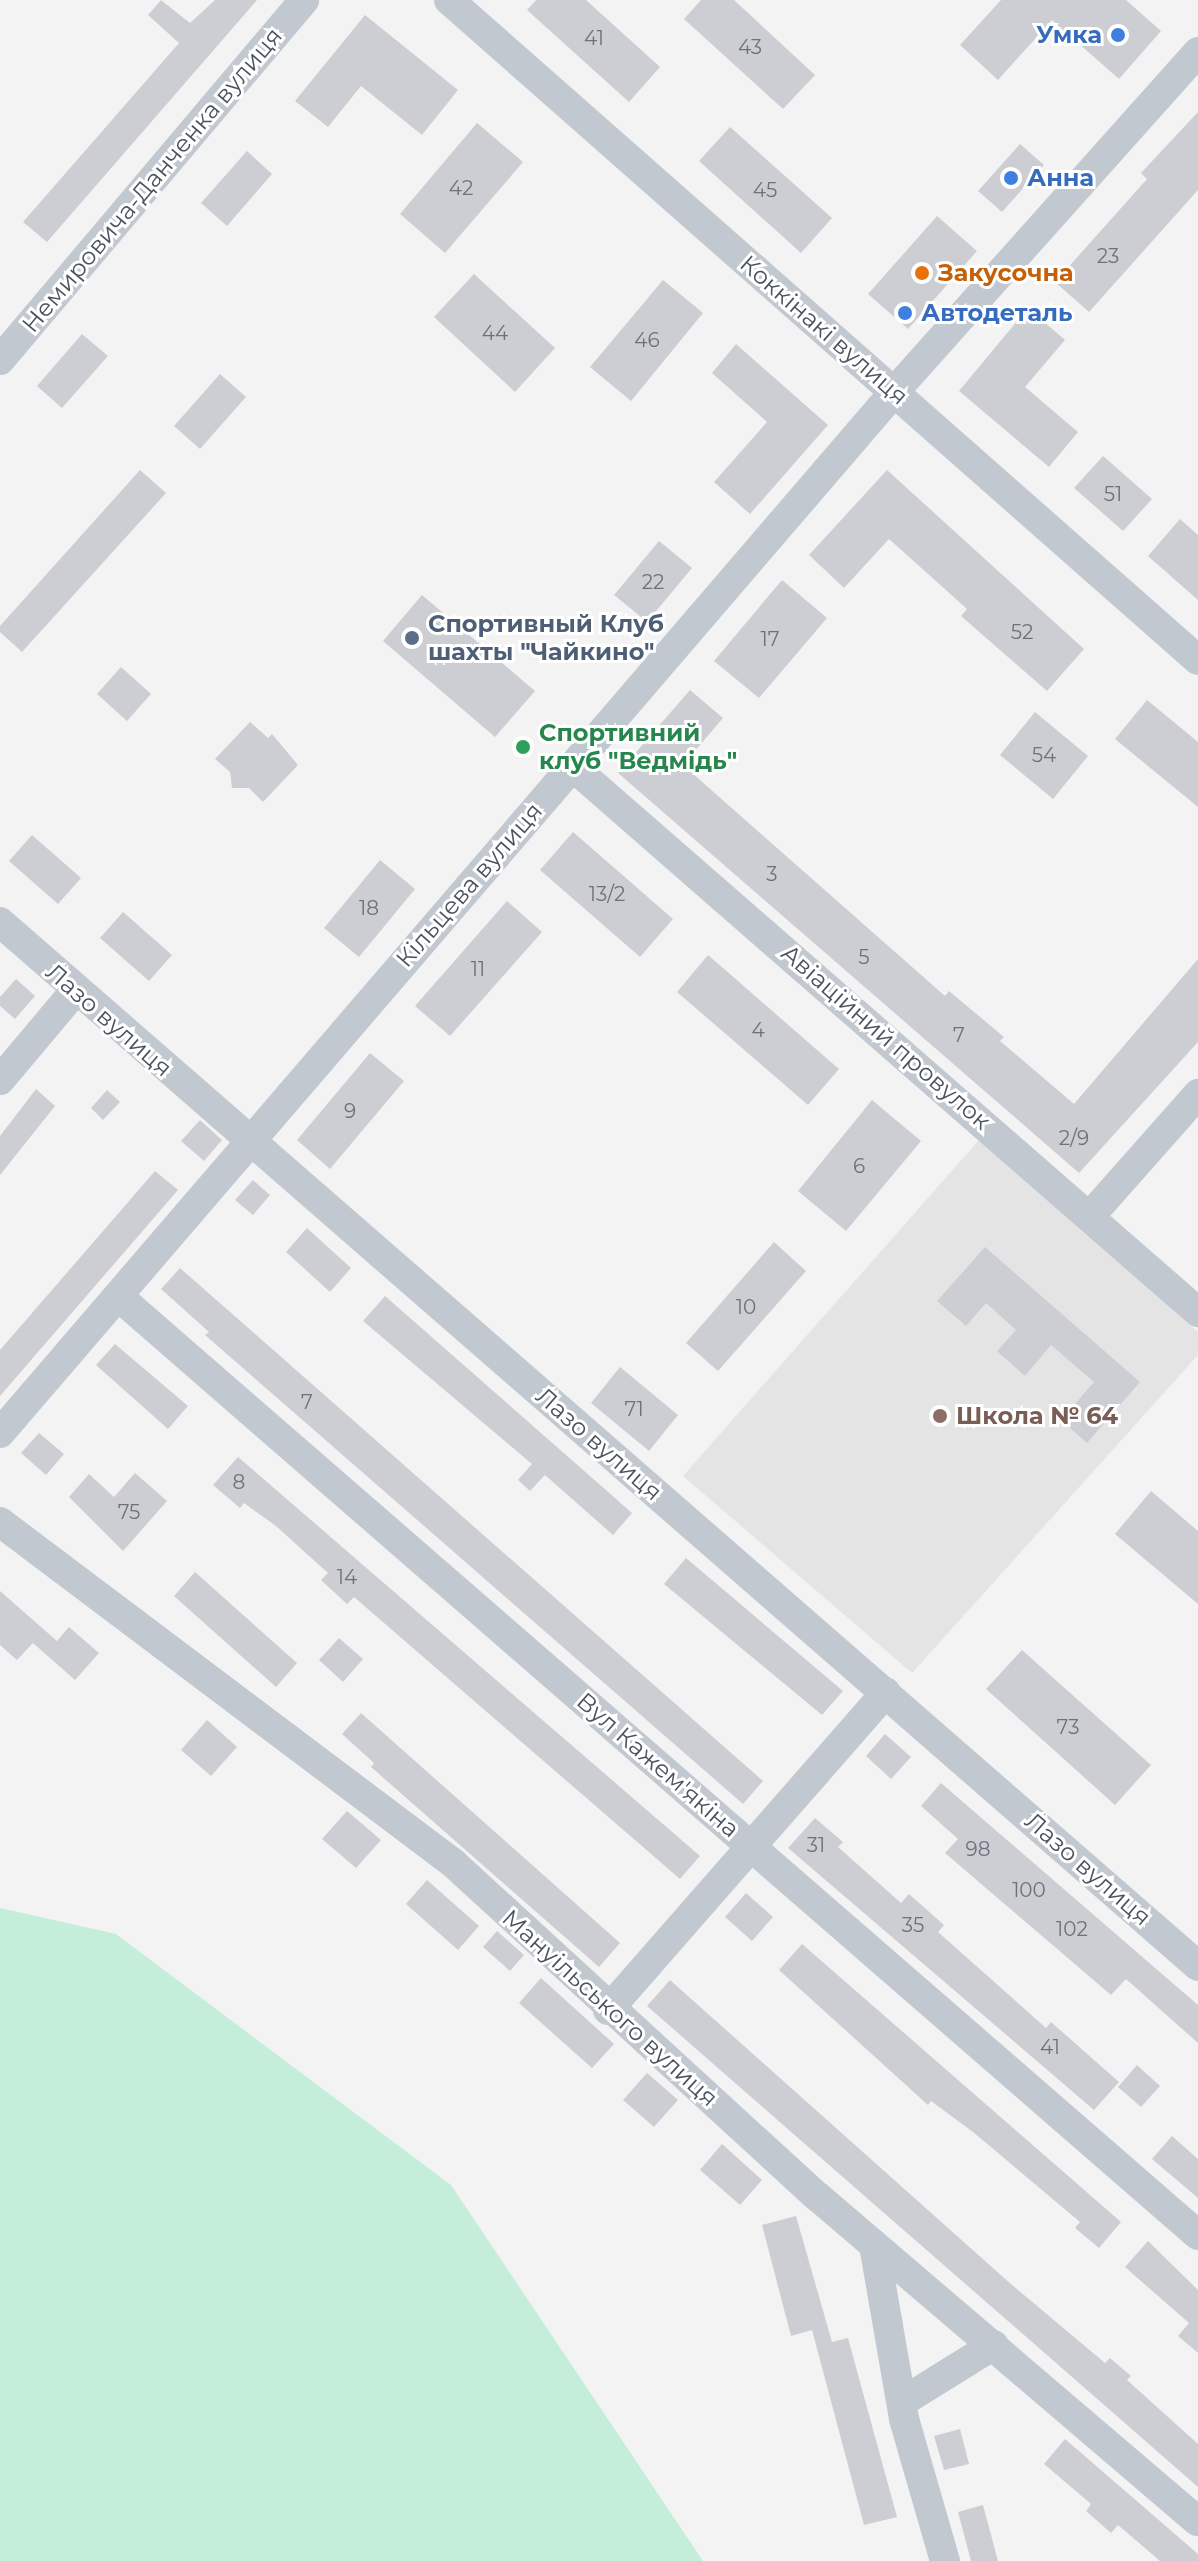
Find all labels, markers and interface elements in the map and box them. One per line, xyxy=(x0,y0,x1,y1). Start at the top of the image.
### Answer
place label: Умка xyxy=(1036,21,1102,49)
street label: Немировича-Данченка вулиця xyxy=(16,22,288,338)
house number: 41 xyxy=(584,26,604,50)
marker: Умка xyxy=(1109,26,1127,44)
house number: 43 xyxy=(738,35,762,59)
place label: Анна xyxy=(1027,164,1094,192)
marker: Анна xyxy=(1002,169,1020,187)
house number: 42 xyxy=(449,176,473,200)
house number: 45 xyxy=(753,178,777,202)
house number: 23 xyxy=(1097,244,1119,268)
street label: Коккінакі вулиця xyxy=(734,249,914,411)
place label: Закусочна xyxy=(938,259,1074,287)
marker: Закусочна xyxy=(913,264,931,282)
place label: Автодеталь xyxy=(921,299,1073,327)
marker: Автодеталь xyxy=(896,304,914,322)
house number: 44 xyxy=(482,321,508,345)
house number: 46 xyxy=(634,328,660,352)
house number: 51 xyxy=(1104,482,1122,506)
house number: 22 xyxy=(642,570,664,594)
place label: Спортивный Клуб шахты "Чайкино" xyxy=(428,610,664,666)
house number: 52 xyxy=(1011,620,1033,644)
house number: 17 xyxy=(761,627,779,651)
marker: Спортивный Клуб шахты "Чайкино" xyxy=(403,629,421,647)
place label: Спортивний клуб "Ведмідь" xyxy=(539,719,737,775)
marker: Спортивний клуб "Ведмідь" xyxy=(514,738,532,756)
house number: 54 xyxy=(1032,743,1056,767)
street label: Кільцева вулиця xyxy=(390,797,548,973)
house number: 3 xyxy=(766,862,778,886)
house number: 13/2 xyxy=(589,882,625,906)
house number: 18 xyxy=(359,896,379,920)
street label: Авіаційний провулок xyxy=(776,938,996,1136)
house number: 5 xyxy=(858,945,870,969)
house number: 11 xyxy=(471,957,485,981)
street label: Лазо вулиця xyxy=(40,958,178,1082)
house number: 4 xyxy=(751,1018,765,1042)
house number: 7 xyxy=(953,1023,965,1047)
house number: 9 xyxy=(344,1099,356,1123)
house number: 2/9 xyxy=(1059,1126,1089,1150)
house number: 6 xyxy=(853,1154,865,1178)
house number: 10 xyxy=(736,1295,756,1319)
street label: Лазо вулиця xyxy=(530,1382,668,1506)
house number: 7 xyxy=(301,1390,313,1414)
house number: 71 xyxy=(624,1397,644,1421)
place label: Школа № 64 xyxy=(956,1402,1118,1430)
marker: Школа № 64 xyxy=(931,1407,949,1425)
house number: 8 xyxy=(233,1470,245,1494)
house number: 75 xyxy=(118,1500,140,1524)
house number: 14 xyxy=(337,1565,357,1589)
street label: Вул Кажем'якіна xyxy=(571,1687,745,1843)
house number: 73 xyxy=(1057,1715,1079,1739)
street label: Лазо вулиця xyxy=(1019,1807,1157,1931)
house number: 31 xyxy=(807,1833,825,1857)
house number: 98 xyxy=(966,1837,990,1861)
house number: 100 xyxy=(1012,1878,1046,1902)
street label: Мануільського вулиця xyxy=(496,1904,724,2112)
house number: 35 xyxy=(902,1913,924,1937)
house number: 102 xyxy=(1056,1917,1088,1941)
house number: 41 xyxy=(1040,2035,1060,2059)

